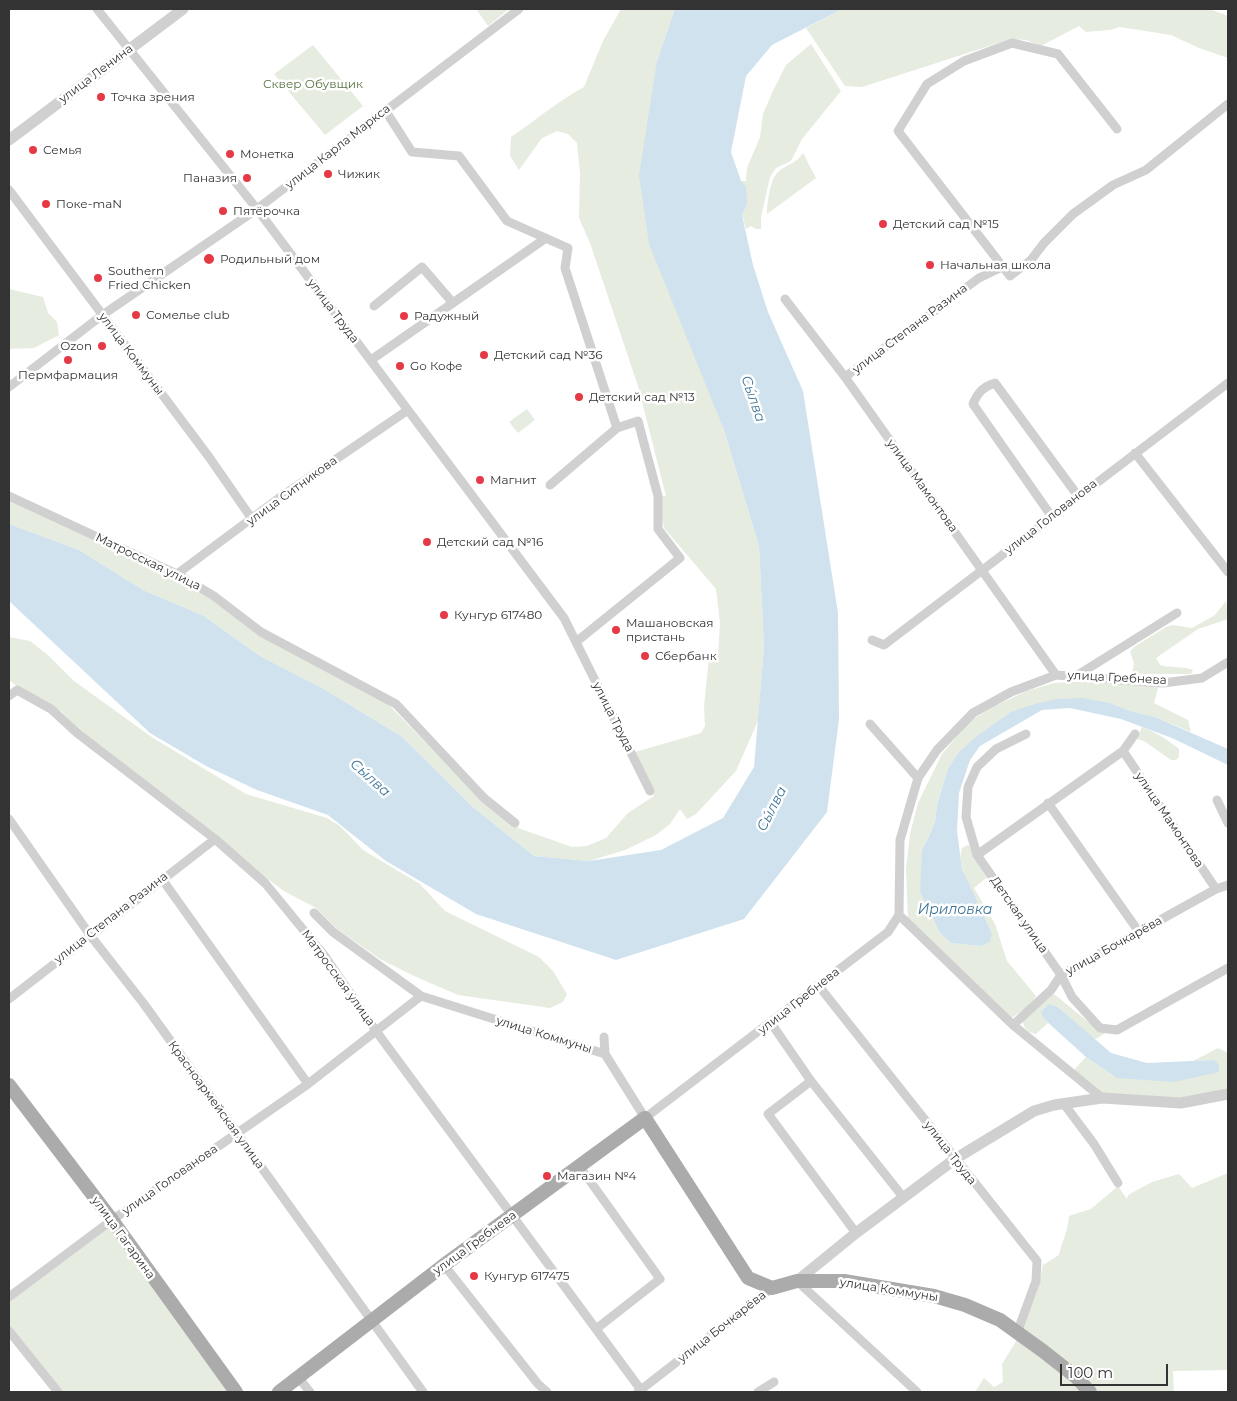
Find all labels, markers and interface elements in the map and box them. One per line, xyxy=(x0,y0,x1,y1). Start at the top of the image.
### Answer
street label: улица Ленина xyxy=(56,42,136,106)
park label: Сквер Обувщик xyxy=(263,77,363,91)
place label: Точка зрения xyxy=(111,90,195,104)
marker: Точка зрения xyxy=(95,91,107,103)
street label: улица Карла Маркса xyxy=(283,102,393,192)
place label: Семья xyxy=(43,143,82,157)
marker: Семья xyxy=(27,144,39,156)
place label: Монетка xyxy=(240,147,294,161)
marker: Монетка xyxy=(224,148,236,160)
place label: Чижик xyxy=(338,167,380,181)
marker: Чижик xyxy=(322,168,334,180)
place label: Паназия xyxy=(183,171,237,185)
marker: Паназия xyxy=(241,172,253,184)
place label: Поке-maN xyxy=(56,197,122,211)
marker: Поке-maN xyxy=(40,198,52,210)
place label: Пятёрочка xyxy=(233,204,300,218)
marker: Пятёрочка xyxy=(217,205,229,217)
place label: Детский сад №15 xyxy=(893,217,999,231)
marker: Детский сад №15 xyxy=(877,218,889,230)
marker: Родильный дом xyxy=(202,252,216,266)
place label: Родильный дом xyxy=(220,252,320,266)
place label: Начальная школа xyxy=(940,258,1051,272)
marker: Начальная школа xyxy=(924,259,936,271)
place label: Southern Fried Chicken xyxy=(108,264,191,292)
marker: Southern Fried Chicken xyxy=(92,272,104,284)
street label: улица Труда xyxy=(304,276,362,346)
street label: улица Степана Разина xyxy=(850,281,970,377)
place label: Сомелье club xyxy=(146,308,230,322)
marker: Сомелье club xyxy=(130,309,142,321)
place label: Радужный xyxy=(414,309,479,323)
street label: улица Коммуны xyxy=(95,310,167,398)
marker: Радужный xyxy=(398,310,410,322)
place label: Ozon xyxy=(60,339,92,353)
marker: Ozon xyxy=(96,340,108,352)
place label: Детский сад №36 xyxy=(494,348,602,362)
marker: Детский сад №36 xyxy=(478,349,490,361)
marker: Пермфармация xyxy=(62,354,74,366)
place label: Go Кофе xyxy=(410,359,462,373)
marker: Go Кофе xyxy=(394,360,406,372)
place label: Пермфармация xyxy=(18,368,118,382)
water label: Сы́лва xyxy=(737,373,769,425)
place label: Детский сад №13 xyxy=(589,390,695,404)
marker: Детский сад №13 xyxy=(573,391,585,403)
street label: улица Мамонтова xyxy=(883,437,961,535)
street label: улица Ситникова xyxy=(244,453,340,529)
place label: Магнит xyxy=(490,473,536,487)
marker: Магнит xyxy=(474,474,486,486)
street label: улица Голованова xyxy=(1002,476,1100,558)
street label: Матросская улица xyxy=(93,530,203,594)
place label: Детский сад №16 xyxy=(437,535,543,549)
marker: Детский сад №16 xyxy=(421,536,433,548)
place label: Кунгур 617480 xyxy=(454,608,542,622)
marker: Кунгур 617480 xyxy=(438,609,450,621)
place label: Машановская пристань xyxy=(626,616,714,644)
marker: Машановская пристань xyxy=(610,624,622,636)
place label: Сбербанк xyxy=(655,649,717,663)
marker: Сбербанк xyxy=(639,650,651,662)
street label: улица Гребнева xyxy=(1067,668,1167,688)
street label: улица Труда xyxy=(589,680,637,754)
water label: Сы́лва xyxy=(346,756,394,800)
street label: улица Мамонтова xyxy=(1132,770,1206,870)
water label: Сы́лва xyxy=(754,784,790,834)
street label: улица Степана Разина xyxy=(51,869,171,967)
street label: Детская улица xyxy=(987,874,1051,956)
water label: Ириловка xyxy=(918,902,992,918)
street label: улица Бочкарёва xyxy=(1063,914,1165,978)
street label: Матросская улица xyxy=(298,927,378,1029)
street label: улица Гребнева xyxy=(755,965,843,1037)
street label: улица Коммуны xyxy=(494,1014,594,1056)
street label: Красноармейская улица xyxy=(165,1038,267,1172)
street label: улица Труда xyxy=(921,1118,979,1188)
street label: улица Голованова xyxy=(120,1142,220,1218)
place label: Магазин №4 xyxy=(557,1169,636,1183)
marker: Магазин №4 xyxy=(541,1170,553,1182)
street label: улица Гагарина xyxy=(88,1194,158,1282)
street label: улица Гребнева xyxy=(431,1208,519,1278)
place label: Кунгур 617475 xyxy=(484,1269,570,1283)
marker: Кунгур 617475 xyxy=(468,1270,480,1282)
street label: улица Коммуны xyxy=(839,1275,939,1305)
street label: улица Бочкарёва xyxy=(675,1288,769,1366)
scale bar xyxy=(1062,1354,1170,1386)
text: 100 m xyxy=(1068,1363,1113,1382)

